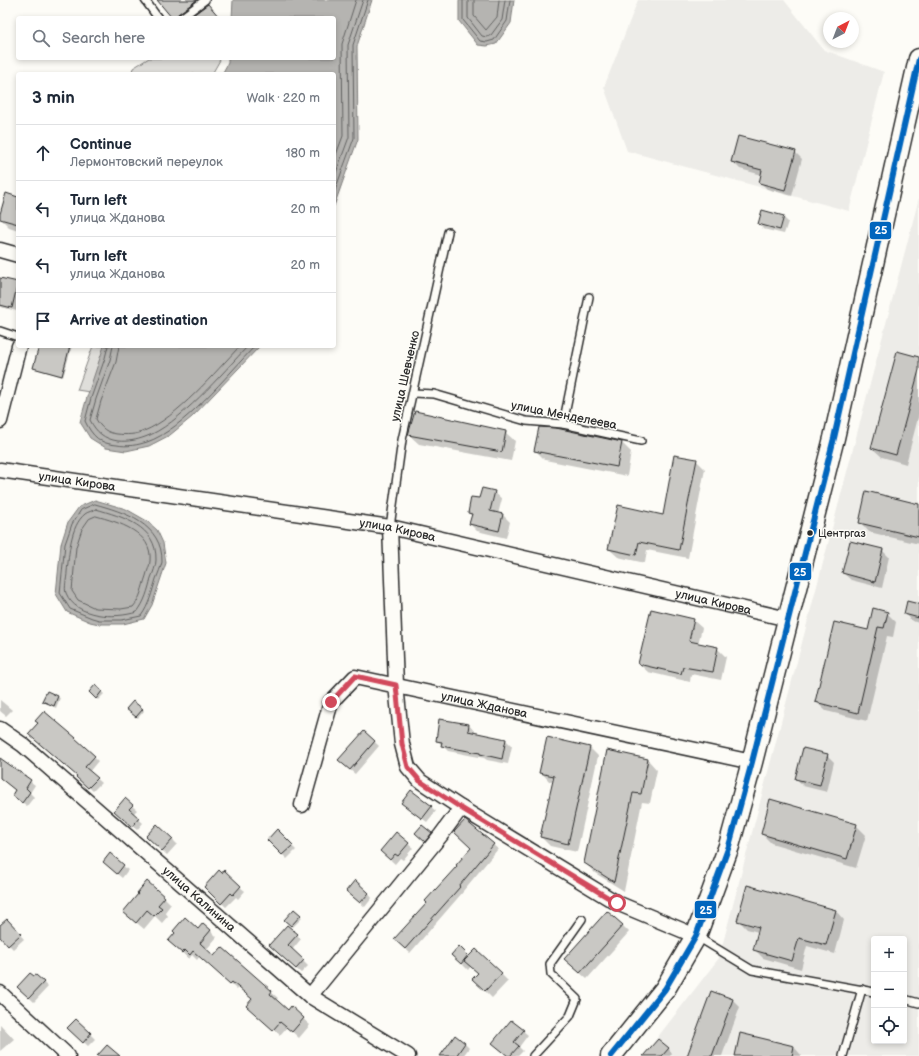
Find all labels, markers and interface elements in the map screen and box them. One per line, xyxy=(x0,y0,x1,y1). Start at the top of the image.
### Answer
north arrow xyxy=(823,12,859,48)
search box xyxy=(16,16,336,60)
icon: search xyxy=(30,27,52,49)
text: Search here xyxy=(62,29,145,48)
text: 3 min xyxy=(32,88,75,108)
text: Walk · 220 m xyxy=(247,90,320,106)
text: Continue xyxy=(70,135,132,154)
icon: ahead xyxy=(32,142,54,164)
text: 180 m xyxy=(285,145,320,161)
text: Лермонтовский переулок xyxy=(70,154,223,170)
text: Turn left xyxy=(70,191,127,210)
icon: left xyxy=(32,198,54,220)
text: 20 m xyxy=(290,201,320,217)
text: улица Жданова xyxy=(70,210,165,226)
line badge: 25 xyxy=(869,221,892,240)
text: 25 xyxy=(875,224,888,237)
text: Turn left xyxy=(70,247,127,266)
icon: left xyxy=(32,254,54,276)
text: 20 m xyxy=(290,257,320,273)
text: улица Жданова xyxy=(70,266,165,282)
icon: arrive xyxy=(32,310,54,332)
text: Arrive at destination xyxy=(70,311,208,330)
street label: улица Шевченко xyxy=(388,329,423,423)
street label: улица Менделеева xyxy=(510,398,618,433)
street label: улица Кирова xyxy=(38,469,116,495)
street label: улица Кирова xyxy=(358,516,437,545)
place label: Центргаз xyxy=(818,527,866,540)
marker: Центргаз xyxy=(805,528,815,538)
line badge: 25 xyxy=(789,562,812,581)
text: 25 xyxy=(794,566,807,579)
street label: улица Кирова xyxy=(674,586,753,618)
street label: улица Жданова xyxy=(440,689,529,722)
route end xyxy=(322,693,340,711)
street label: улица Калинина xyxy=(159,863,238,935)
route start xyxy=(608,894,626,912)
line badge: 25 xyxy=(694,900,717,919)
text: 25 xyxy=(700,904,713,917)
map controls xyxy=(871,936,907,1044)
button: + xyxy=(871,936,907,972)
button: − xyxy=(871,972,907,1008)
button: locate xyxy=(871,1008,907,1044)

